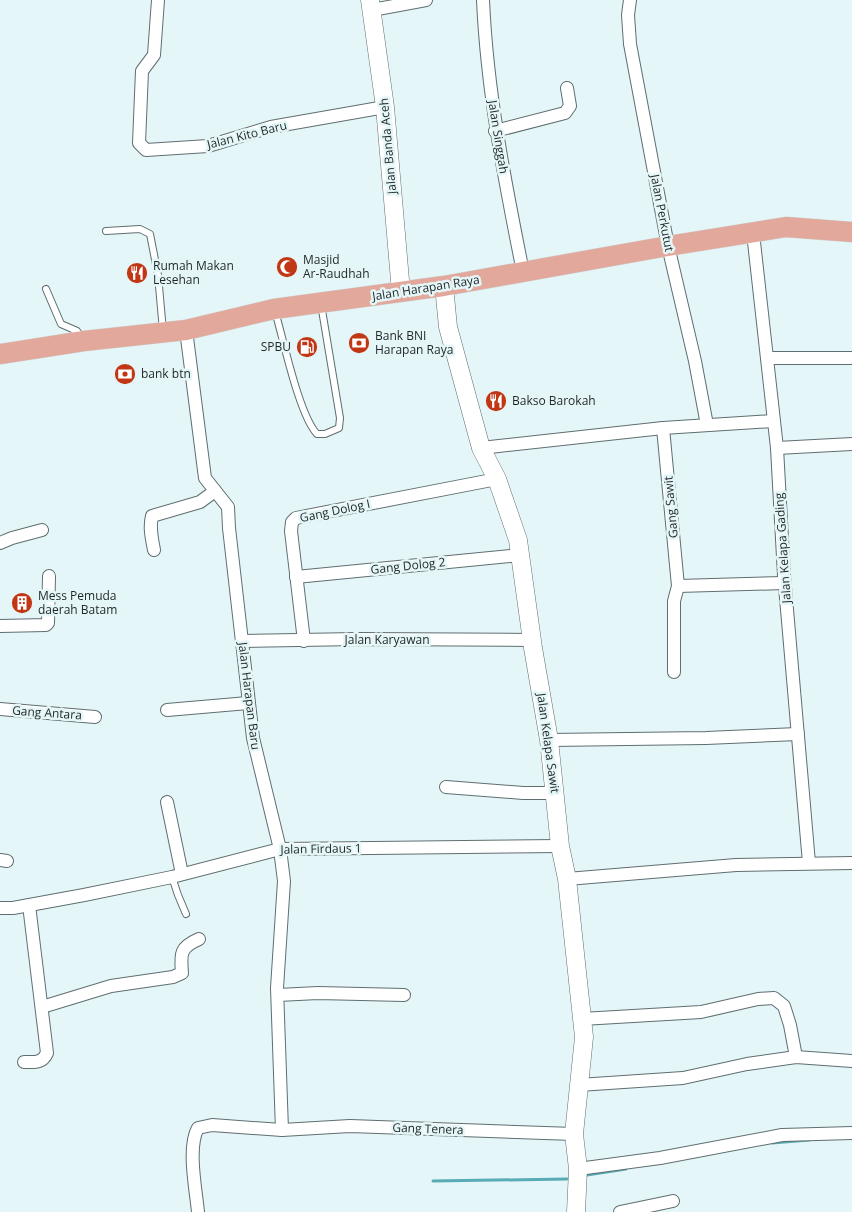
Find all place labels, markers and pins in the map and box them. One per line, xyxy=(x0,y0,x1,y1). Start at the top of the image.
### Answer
place label: Masjid Ar-Raudhah xyxy=(303,251,370,282)
mosque icon: Masjid Ar-Raudhah xyxy=(275,255,299,279)
place label: Rumah Makan Lesehan xyxy=(153,257,234,288)
restaurant icon: Rumah Makan Lesehan xyxy=(125,261,149,285)
place label: Bank BNI Harapan Raya xyxy=(375,327,453,358)
bank icon: Bank BNI Harapan Raya xyxy=(347,331,371,355)
fuel station icon: SPBU xyxy=(295,335,319,359)
place label: SPBU xyxy=(261,338,291,355)
bank icon: bank btn xyxy=(113,362,137,386)
place label: bank btn xyxy=(141,365,191,382)
restaurant icon: Bakso Barokah xyxy=(484,389,508,413)
place label: Bakso Barokah xyxy=(512,392,596,409)
place label: Mess Pemuda daerah Batam xyxy=(38,587,117,618)
building icon: Mess Pemuda daerah Batam xyxy=(10,591,34,615)

